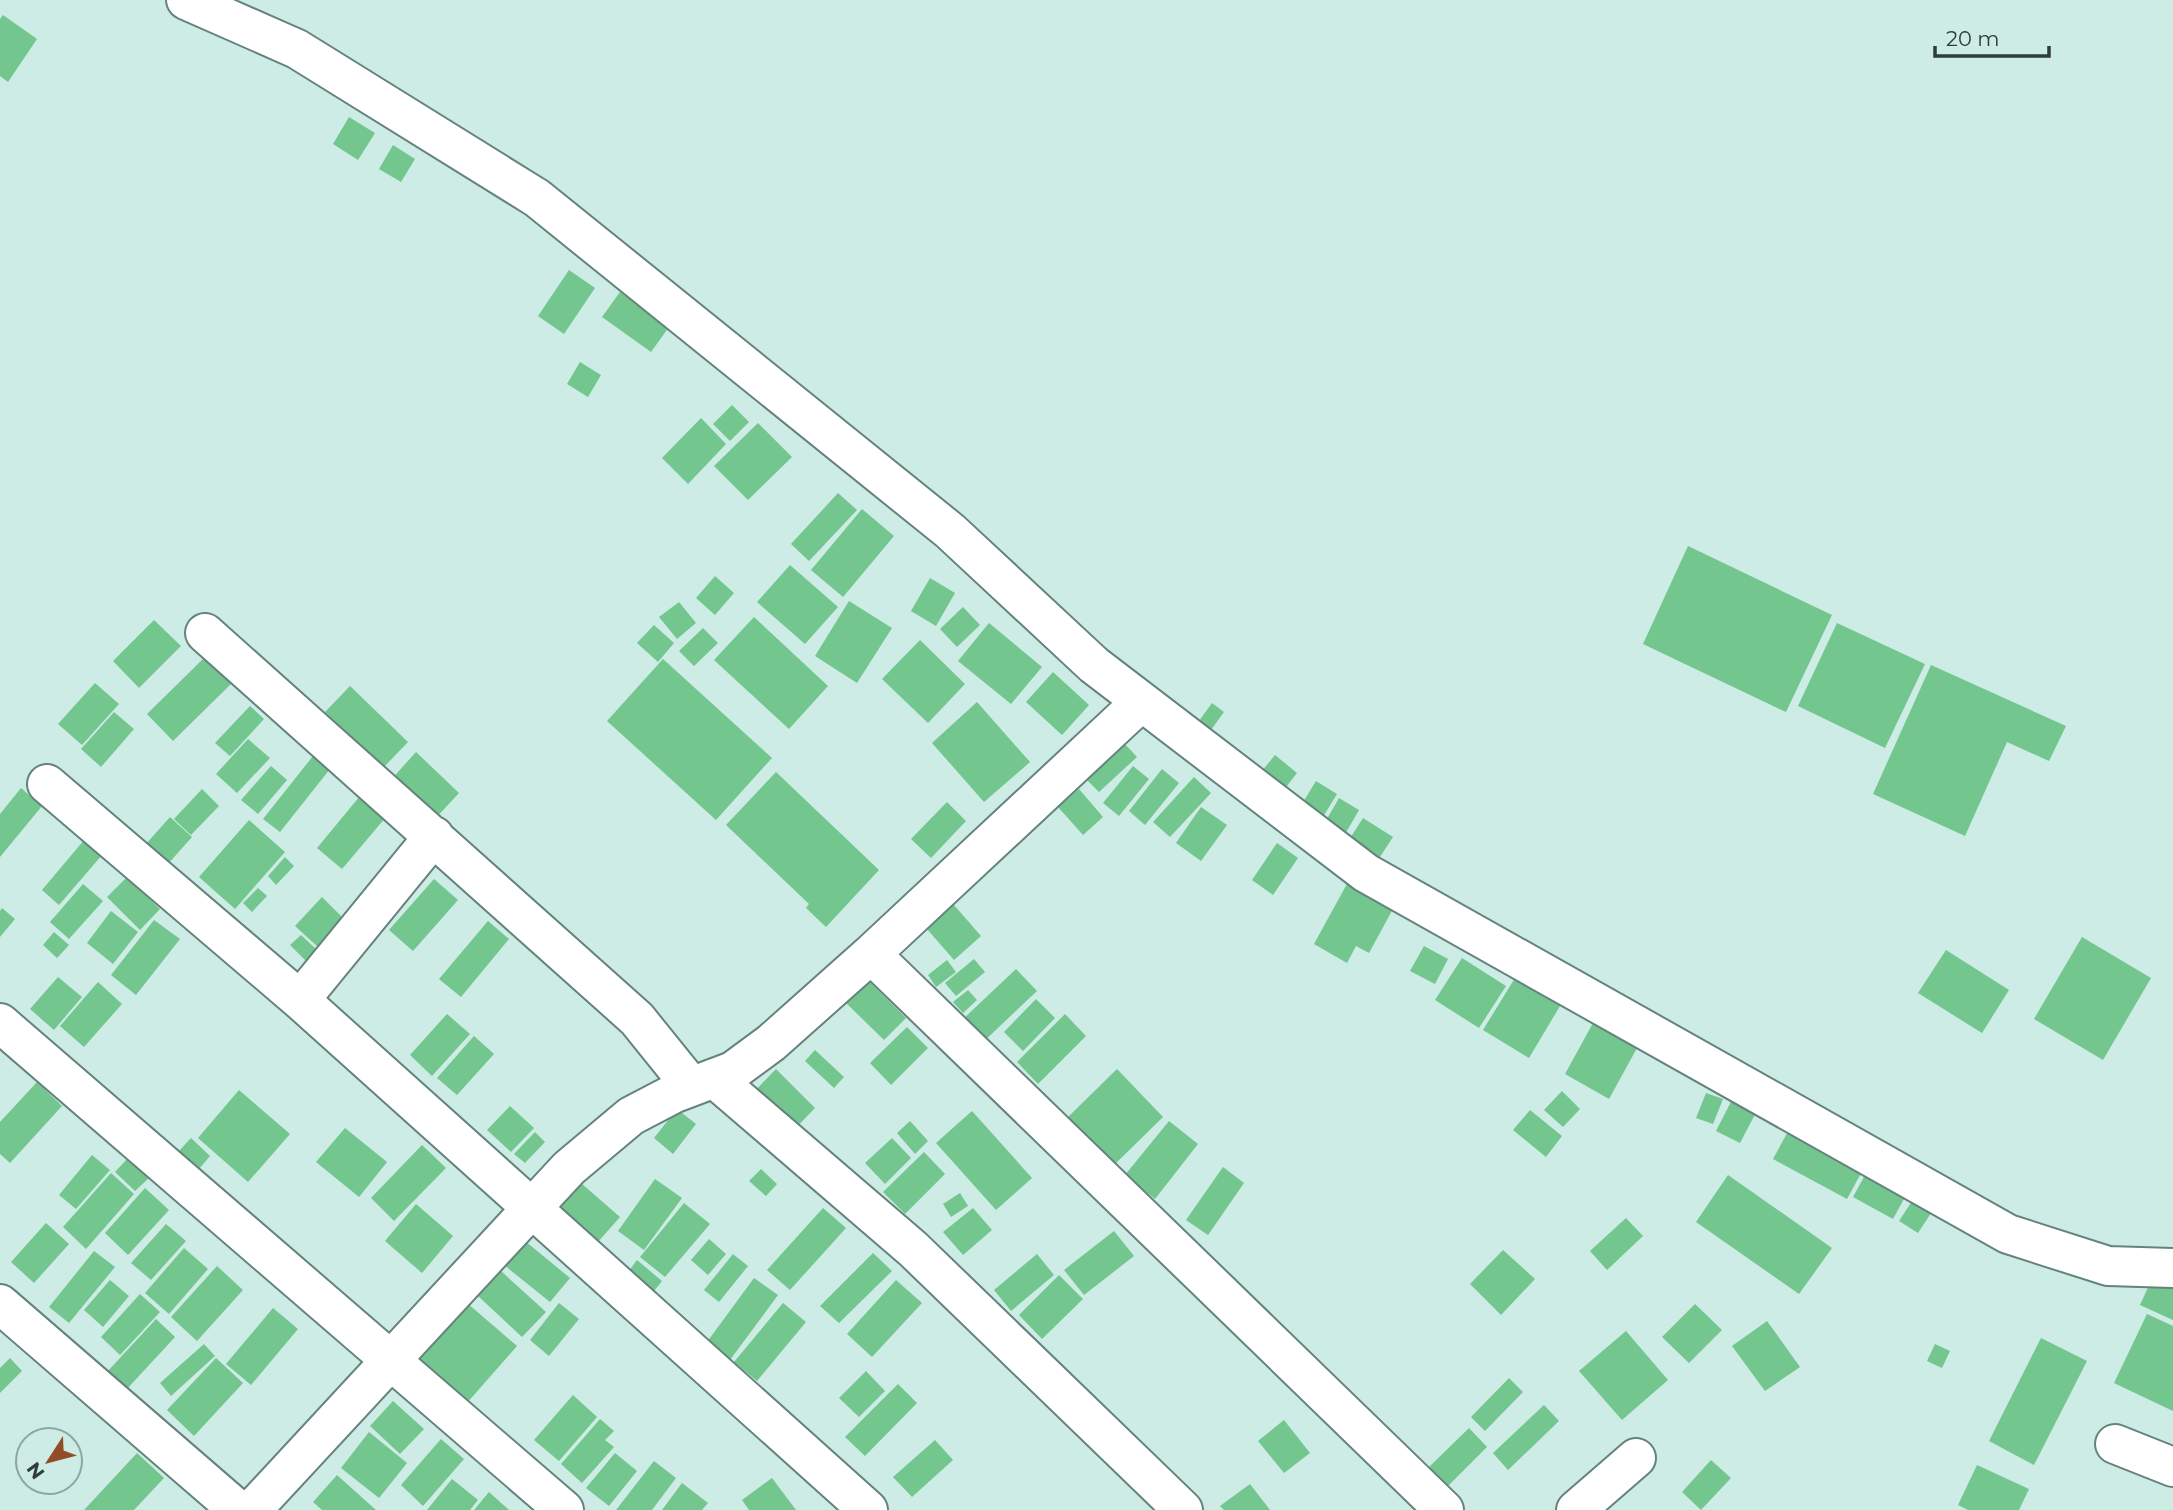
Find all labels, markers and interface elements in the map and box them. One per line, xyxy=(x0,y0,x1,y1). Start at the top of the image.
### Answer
scale bar xyxy=(1935,14,2049,58)
text: 20 m xyxy=(1946,26,2000,51)
north arrow xyxy=(14,1426,84,1496)
text: N xyxy=(22,1458,49,1484)

